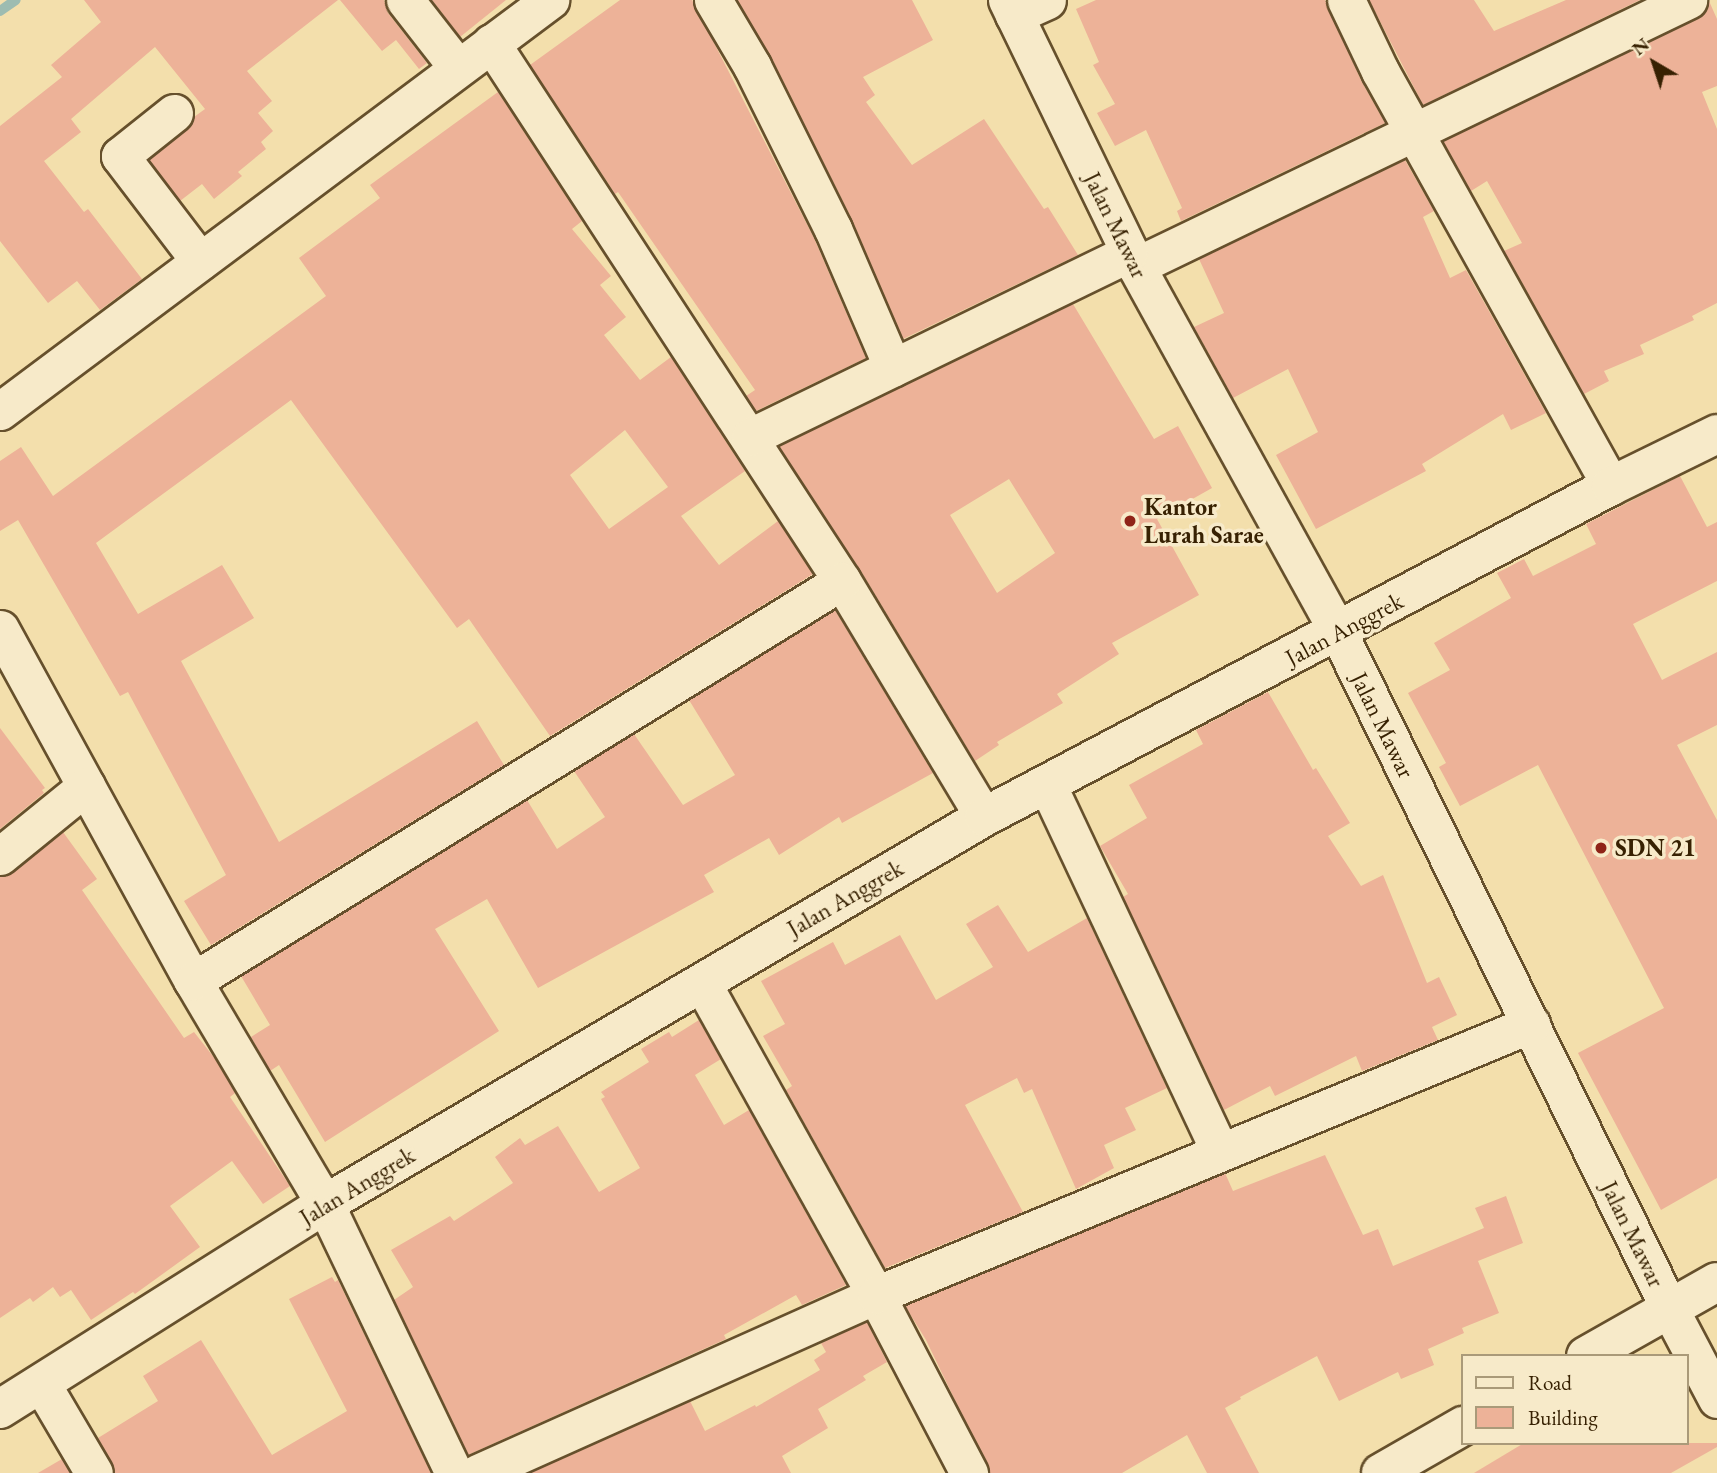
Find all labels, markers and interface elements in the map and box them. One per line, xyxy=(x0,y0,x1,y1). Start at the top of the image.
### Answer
north arrow xyxy=(1619,28,1689,98)
text: N xyxy=(1627,32,1654,61)
street label: Jalan Mawar xyxy=(1078,167,1154,283)
place label: Kantor Lurah Sarae xyxy=(1144,493,1264,549)
marker: Kantor Lurah Sarae xyxy=(1122,513,1138,529)
street label: Jalan Anggrek xyxy=(1280,586,1408,672)
street label: Jalan Mawar xyxy=(1345,667,1421,783)
place label: SDN 21 xyxy=(1615,834,1696,862)
marker: SDN 21 xyxy=(1593,840,1609,856)
street label: Jalan Anggrek xyxy=(782,853,908,943)
street label: Jalan Anggrek xyxy=(294,1140,420,1232)
street label: Jalan Mawar xyxy=(1595,1176,1671,1292)
legend xyxy=(1462,1354,1689,1445)
text: Road xyxy=(1528,1369,1572,1396)
text: Building xyxy=(1528,1404,1598,1431)

